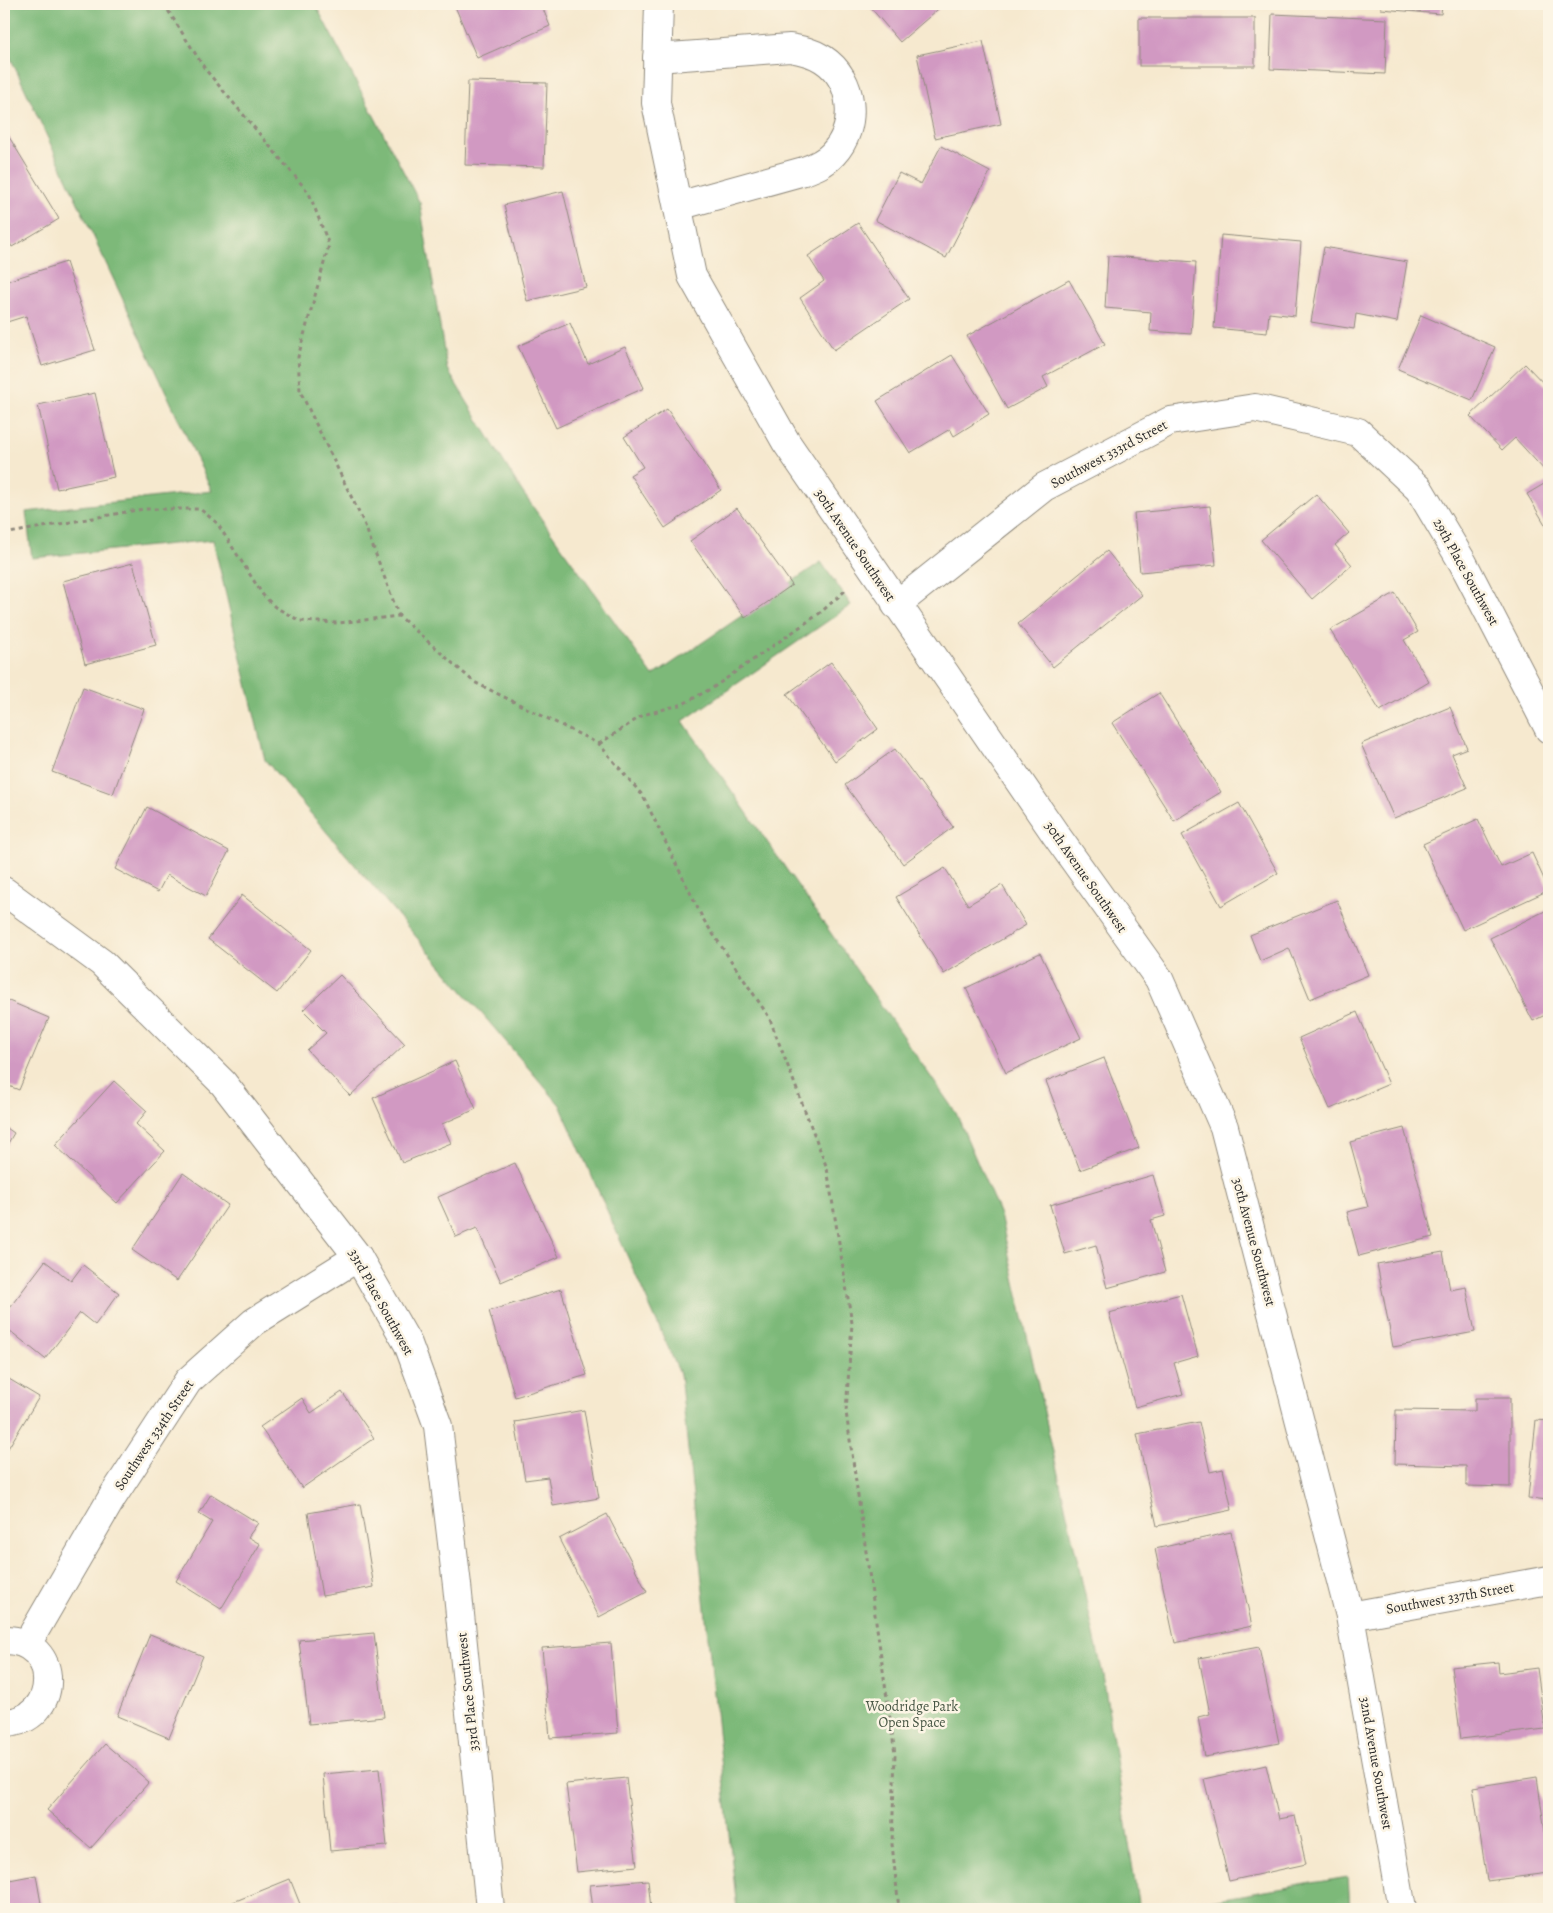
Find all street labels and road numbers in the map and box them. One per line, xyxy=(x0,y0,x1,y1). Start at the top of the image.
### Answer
street label: Southwest 333rd Street xyxy=(1047,415,1171,493)
street label: 30th Avenue Southwest xyxy=(810,485,900,605)
street label: 29th Place Southwest xyxy=(1429,515,1504,629)
street label: 30th Avenue Southwest xyxy=(1040,817,1132,937)
street label: 30th Avenue Southwest xyxy=(1228,1176,1280,1309)
street label: 33rd Place Southwest xyxy=(344,1245,418,1359)
street label: Southwest 334th Street xyxy=(110,1376,198,1494)
street label: Southwest 337th Street xyxy=(1385,1577,1516,1619)
street label: 33rd Place Southwest xyxy=(452,1631,484,1752)
street label: 32nd Avenue Southwest xyxy=(1355,1695,1397,1831)

